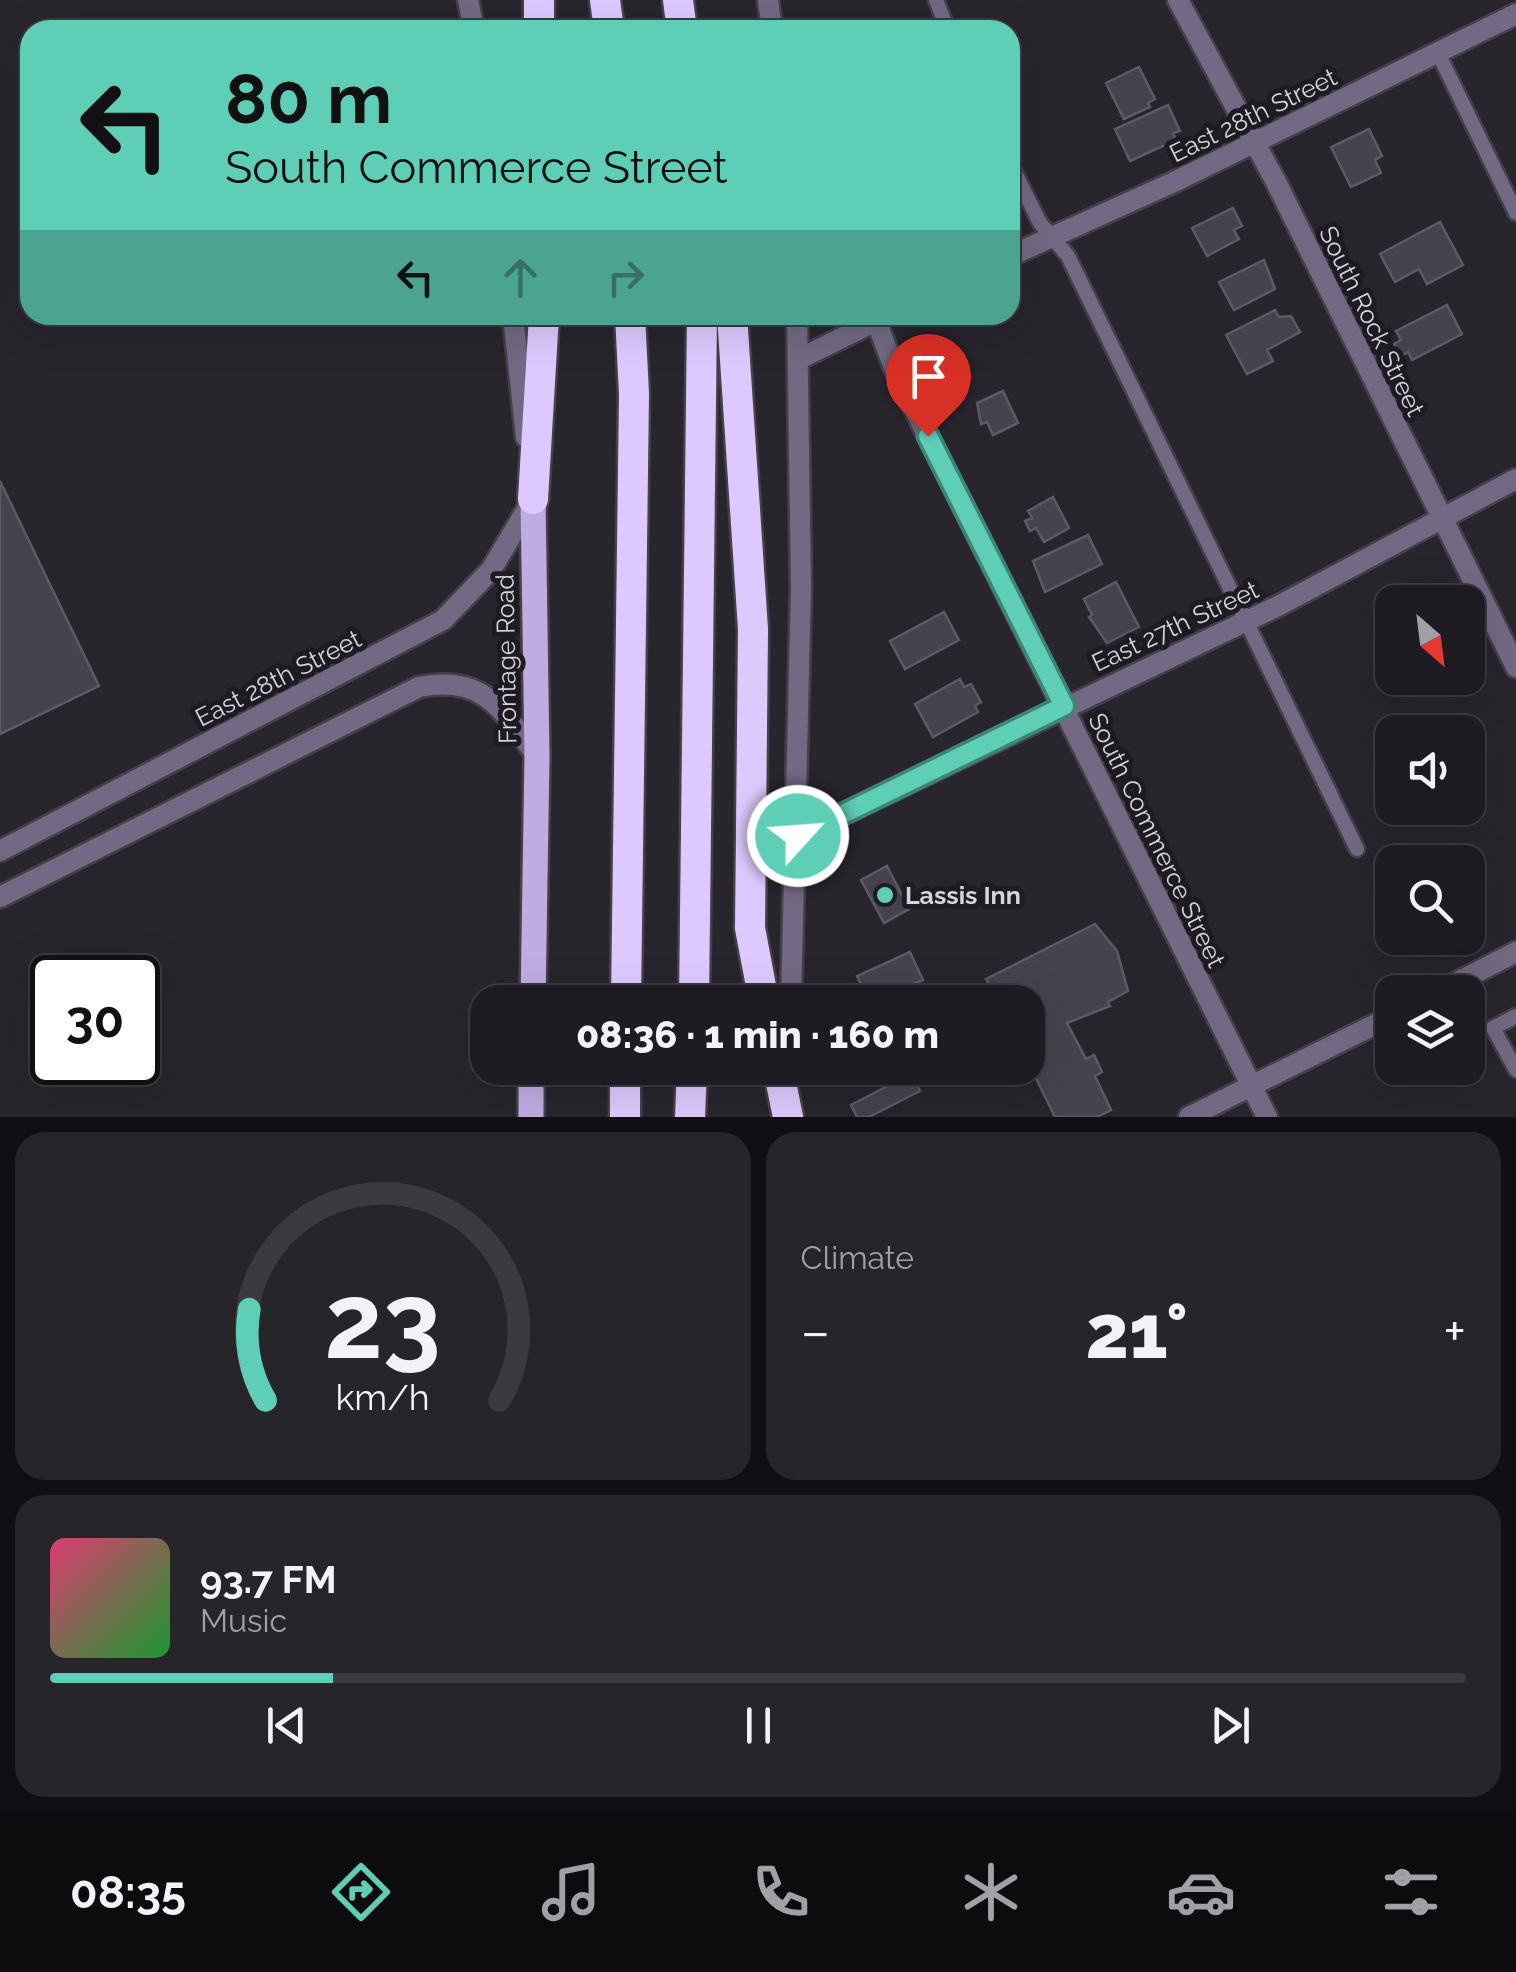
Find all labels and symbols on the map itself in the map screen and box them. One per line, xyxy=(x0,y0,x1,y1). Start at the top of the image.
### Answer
street label: East 28th Street xyxy=(1165,61,1342,168)
street label: South Rock Street xyxy=(1313,221,1431,421)
pin xyxy=(886,334,971,437)
street label: Frontage Road xyxy=(490,574,522,744)
street label: East 27th Street xyxy=(1087,574,1264,678)
north arrow xyxy=(1375,585,1485,695)
street label: East 28th Street xyxy=(190,623,366,733)
street label: South Commerce Street xyxy=(1082,708,1232,973)
position arrow xyxy=(746,784,850,888)
place label: Lassis Inn xyxy=(905,880,1021,910)
marker: Lassis Inn xyxy=(874,884,896,906)
speed limit sign: 30 xyxy=(30,955,160,1085)

